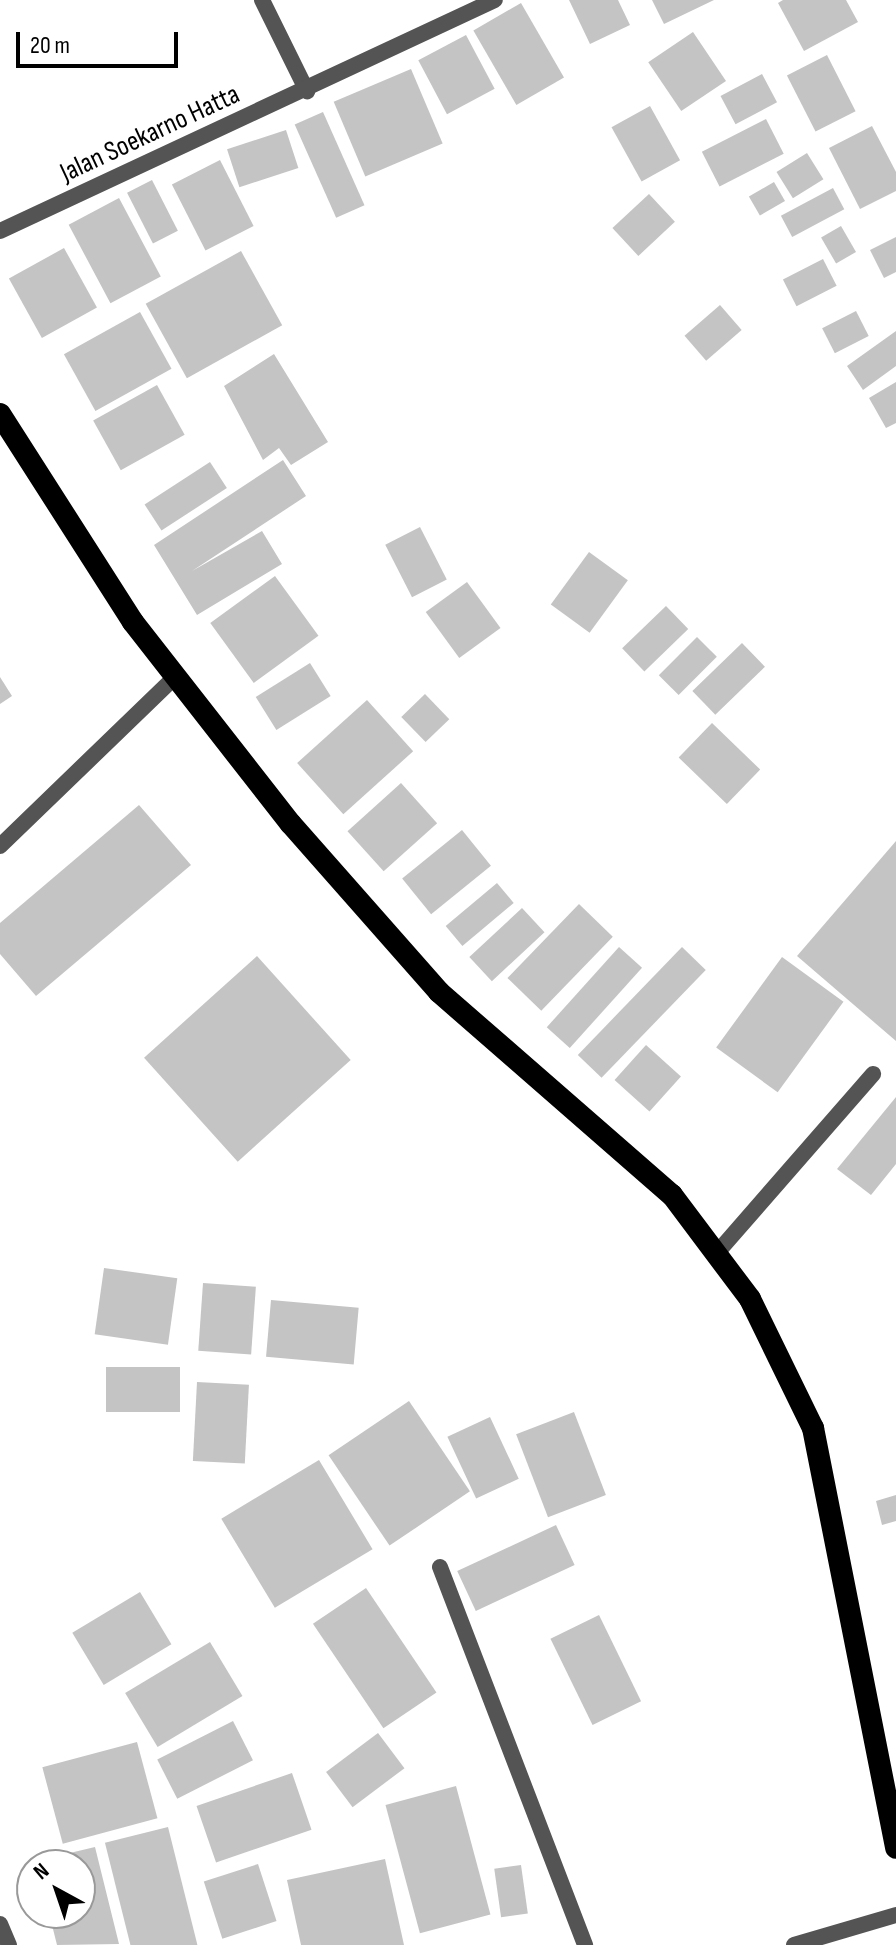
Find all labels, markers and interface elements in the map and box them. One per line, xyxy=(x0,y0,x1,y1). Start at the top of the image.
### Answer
scale bar xyxy=(20,16,182,66)
text: 20 m xyxy=(30,31,70,60)
street label: Jalan Soekarno Hatta xyxy=(55,78,245,190)
north arrow xyxy=(16,1849,96,1929)
text: N xyxy=(28,1858,55,1886)

